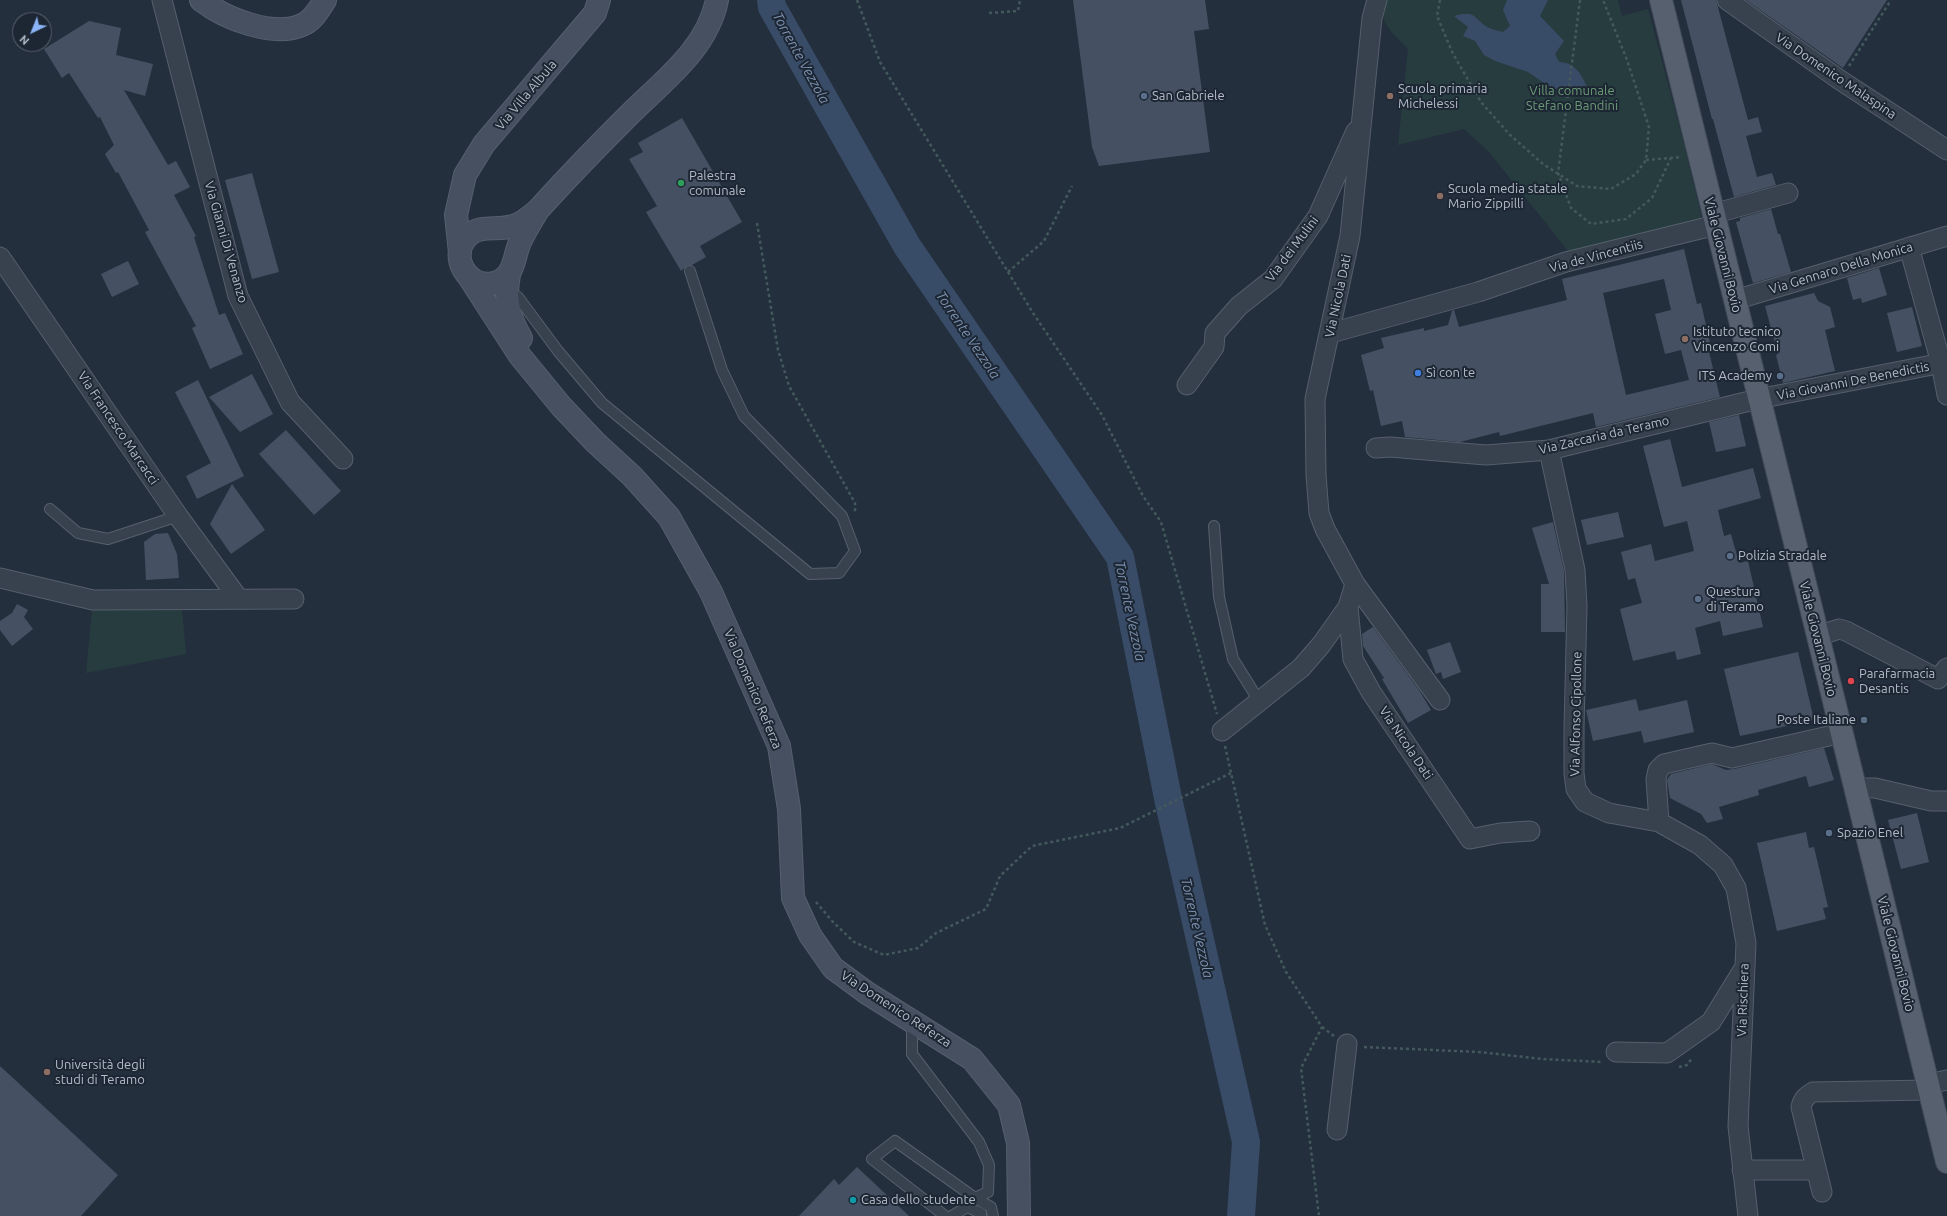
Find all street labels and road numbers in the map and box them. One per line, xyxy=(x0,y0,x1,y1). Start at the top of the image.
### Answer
street label: Via Domenico Malaspina xyxy=(1773,30,1899,122)
street label: Via Villa Albula xyxy=(492,57,560,133)
street label: Via Gianni Di Venanzo xyxy=(201,179,251,305)
street label: Viale Giovanni Bovio xyxy=(1701,196,1745,314)
street label: Via dei Mulini xyxy=(1262,213,1322,285)
street label: Via de Vincentiis xyxy=(1548,236,1644,276)
street label: Via Gennaro Della Monica xyxy=(1767,239,1915,297)
street label: Via Nicola Dati xyxy=(1322,253,1354,339)
street label: Via Giovanni De Benedictis xyxy=(1775,359,1931,403)
street label: Via Francesco Marcacci xyxy=(74,368,162,488)
street label: Via Zaccaria da Teramo xyxy=(1537,412,1671,458)
street label: Viale Giovanni Bovio xyxy=(1796,580,1840,698)
street label: Via Domenico Referza xyxy=(721,627,785,751)
street label: Via Alfonso Cipollone xyxy=(1567,651,1585,777)
street label: Via Nicola Dati xyxy=(1376,704,1436,782)
street label: Viale Giovanni Bovio xyxy=(1874,895,1918,1013)
street label: Via Rischiera xyxy=(1734,963,1752,1037)
street label: Via Domenico Referza xyxy=(838,967,954,1051)

